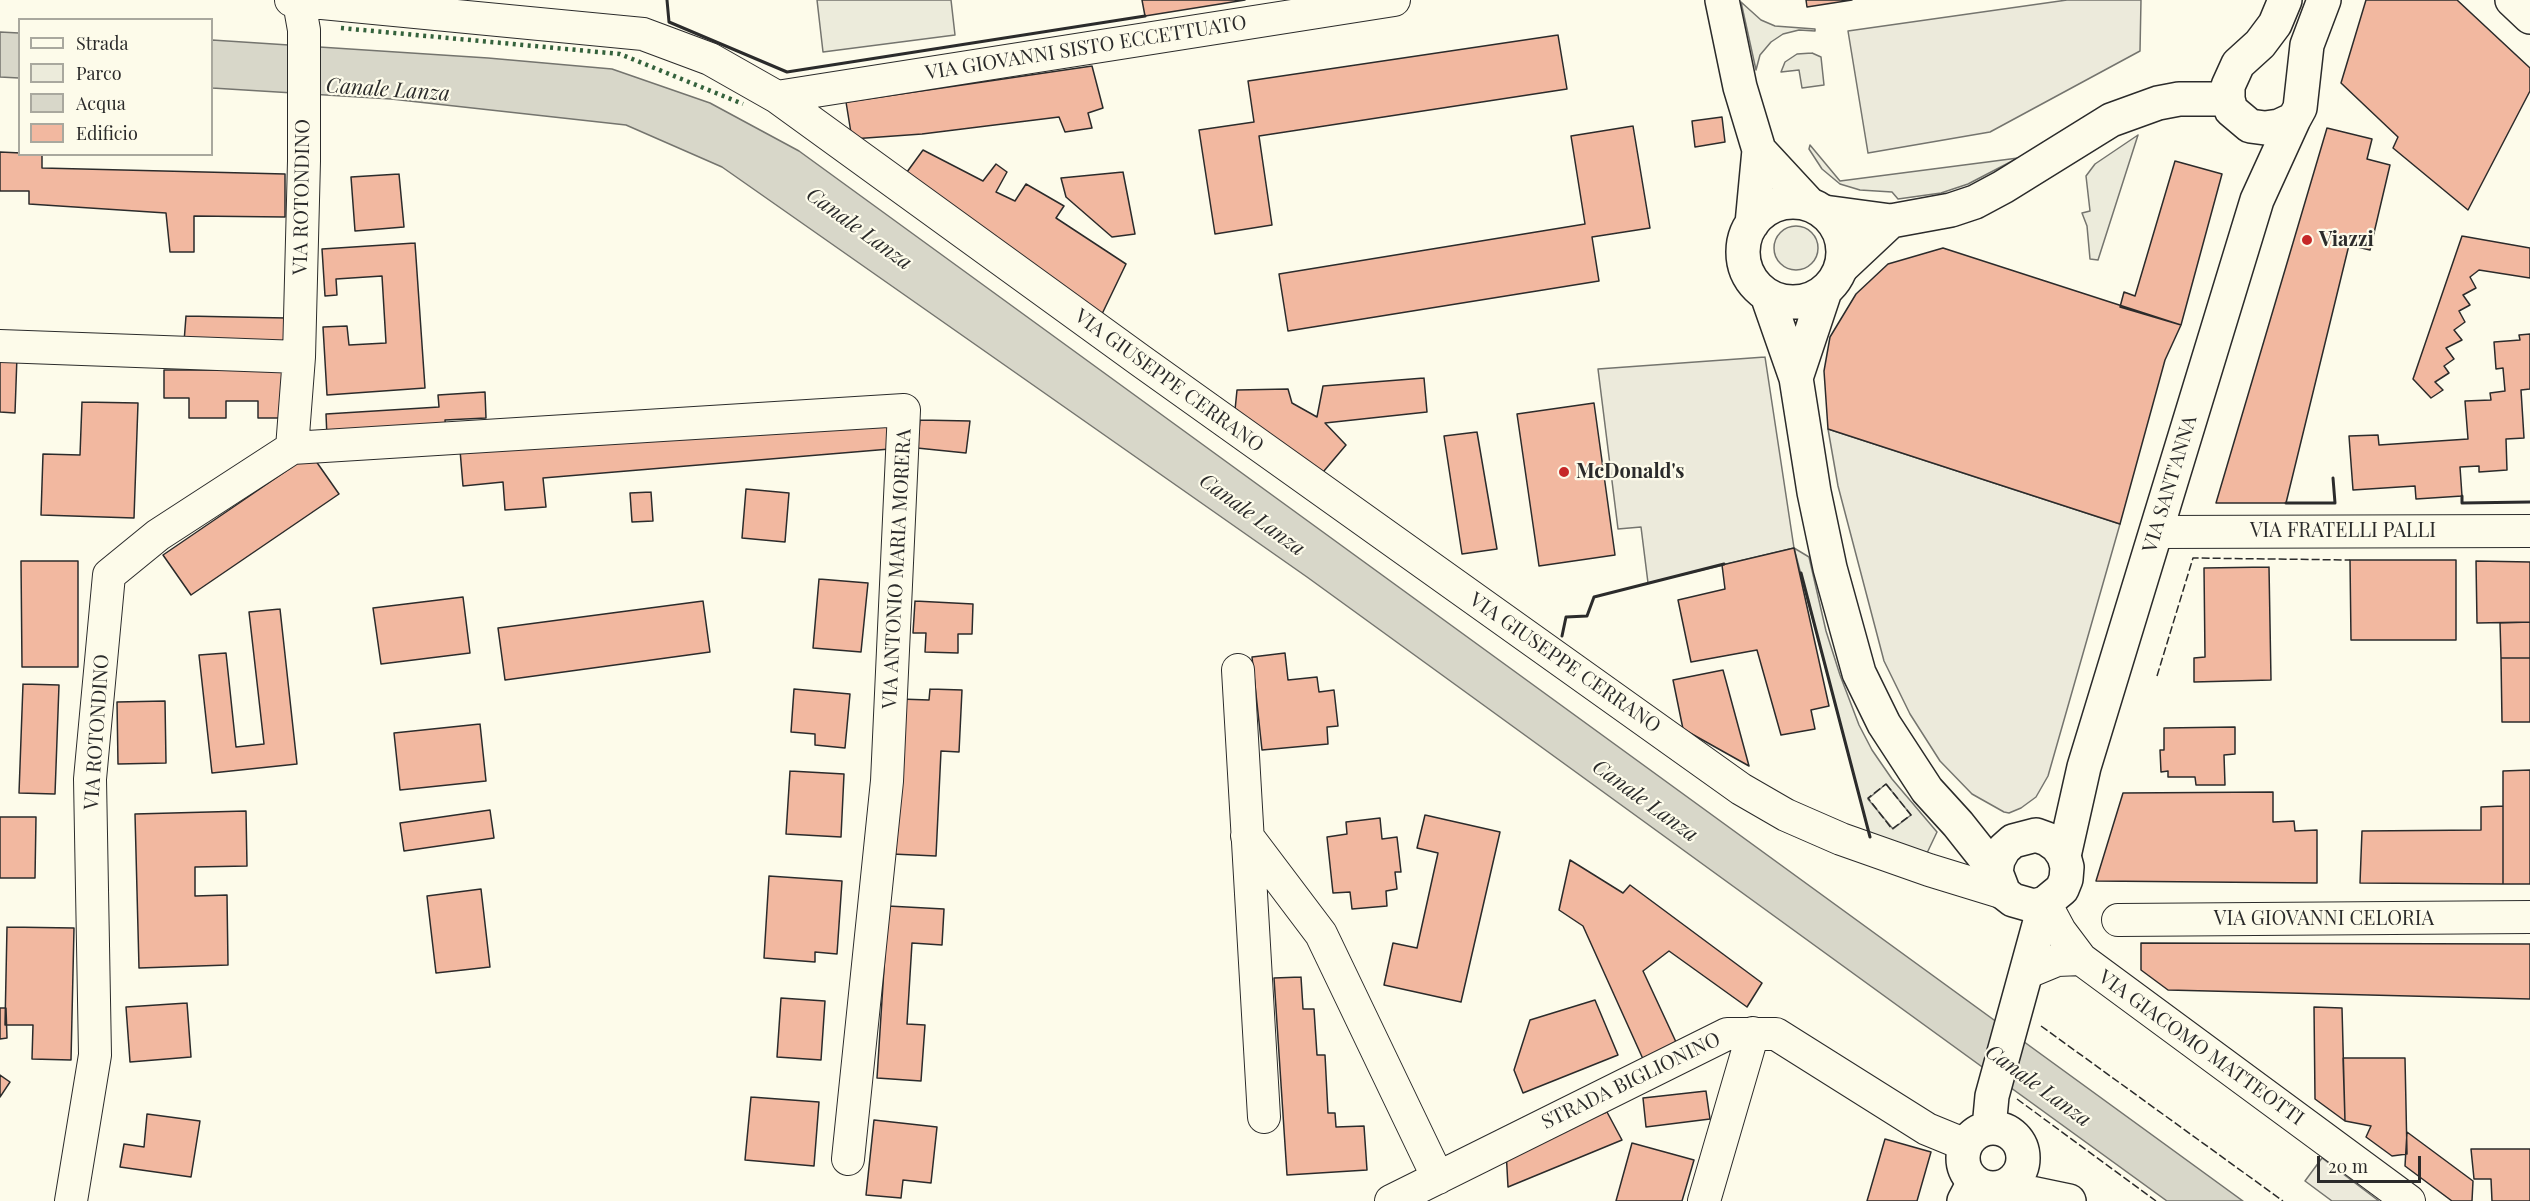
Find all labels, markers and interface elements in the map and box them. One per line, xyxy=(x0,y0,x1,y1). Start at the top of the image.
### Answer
street label: VIA GIOVANNI SISTO ECCETTUATO xyxy=(924,11,1248,85)
legend xyxy=(18,18,213,156)
text: Strada xyxy=(76,31,129,55)
text: Parco xyxy=(76,61,122,85)
water label: Canale Lanza xyxy=(325,73,451,107)
text: Acqua xyxy=(76,91,126,115)
street label: VIA ROTONDINO xyxy=(289,119,315,275)
text: Edificio xyxy=(76,121,138,145)
water label: Canale Lanza xyxy=(801,182,917,276)
place label: Viazzi xyxy=(2319,228,2374,252)
marker: Viazzi xyxy=(2300,233,2314,247)
street label: VIA GIUSEPPE CERRANO xyxy=(1070,304,1268,458)
street label: VIA SANT'ANNA xyxy=(2138,413,2202,555)
street label: VIA ANTONIO MARIA MORERA xyxy=(878,428,916,710)
place label: McDonald's xyxy=(1576,460,1685,484)
marker: McDonald's xyxy=(1557,465,1571,479)
water label: Canale Lanza xyxy=(1194,468,1310,562)
street label: VIA FRATELLI PALLI xyxy=(2250,519,2436,543)
street label: VIA GIUSEPPE CERRANO xyxy=(1465,588,1665,738)
street label: VIA ROTONDINO xyxy=(80,653,114,811)
water label: Canale Lanza xyxy=(1587,754,1703,848)
street label: VIA GIOVANNI CELORIA xyxy=(2214,907,2434,931)
street label: VIA GIACOMO MATTEOTTI xyxy=(2094,965,2308,1131)
street label: STRADA BIGLIONINO xyxy=(1538,1027,1724,1135)
water label: Canale Lanza xyxy=(1980,1039,2096,1133)
scale bar xyxy=(2320,1144,2424,1182)
text: 20 m xyxy=(2328,1154,2368,1178)

